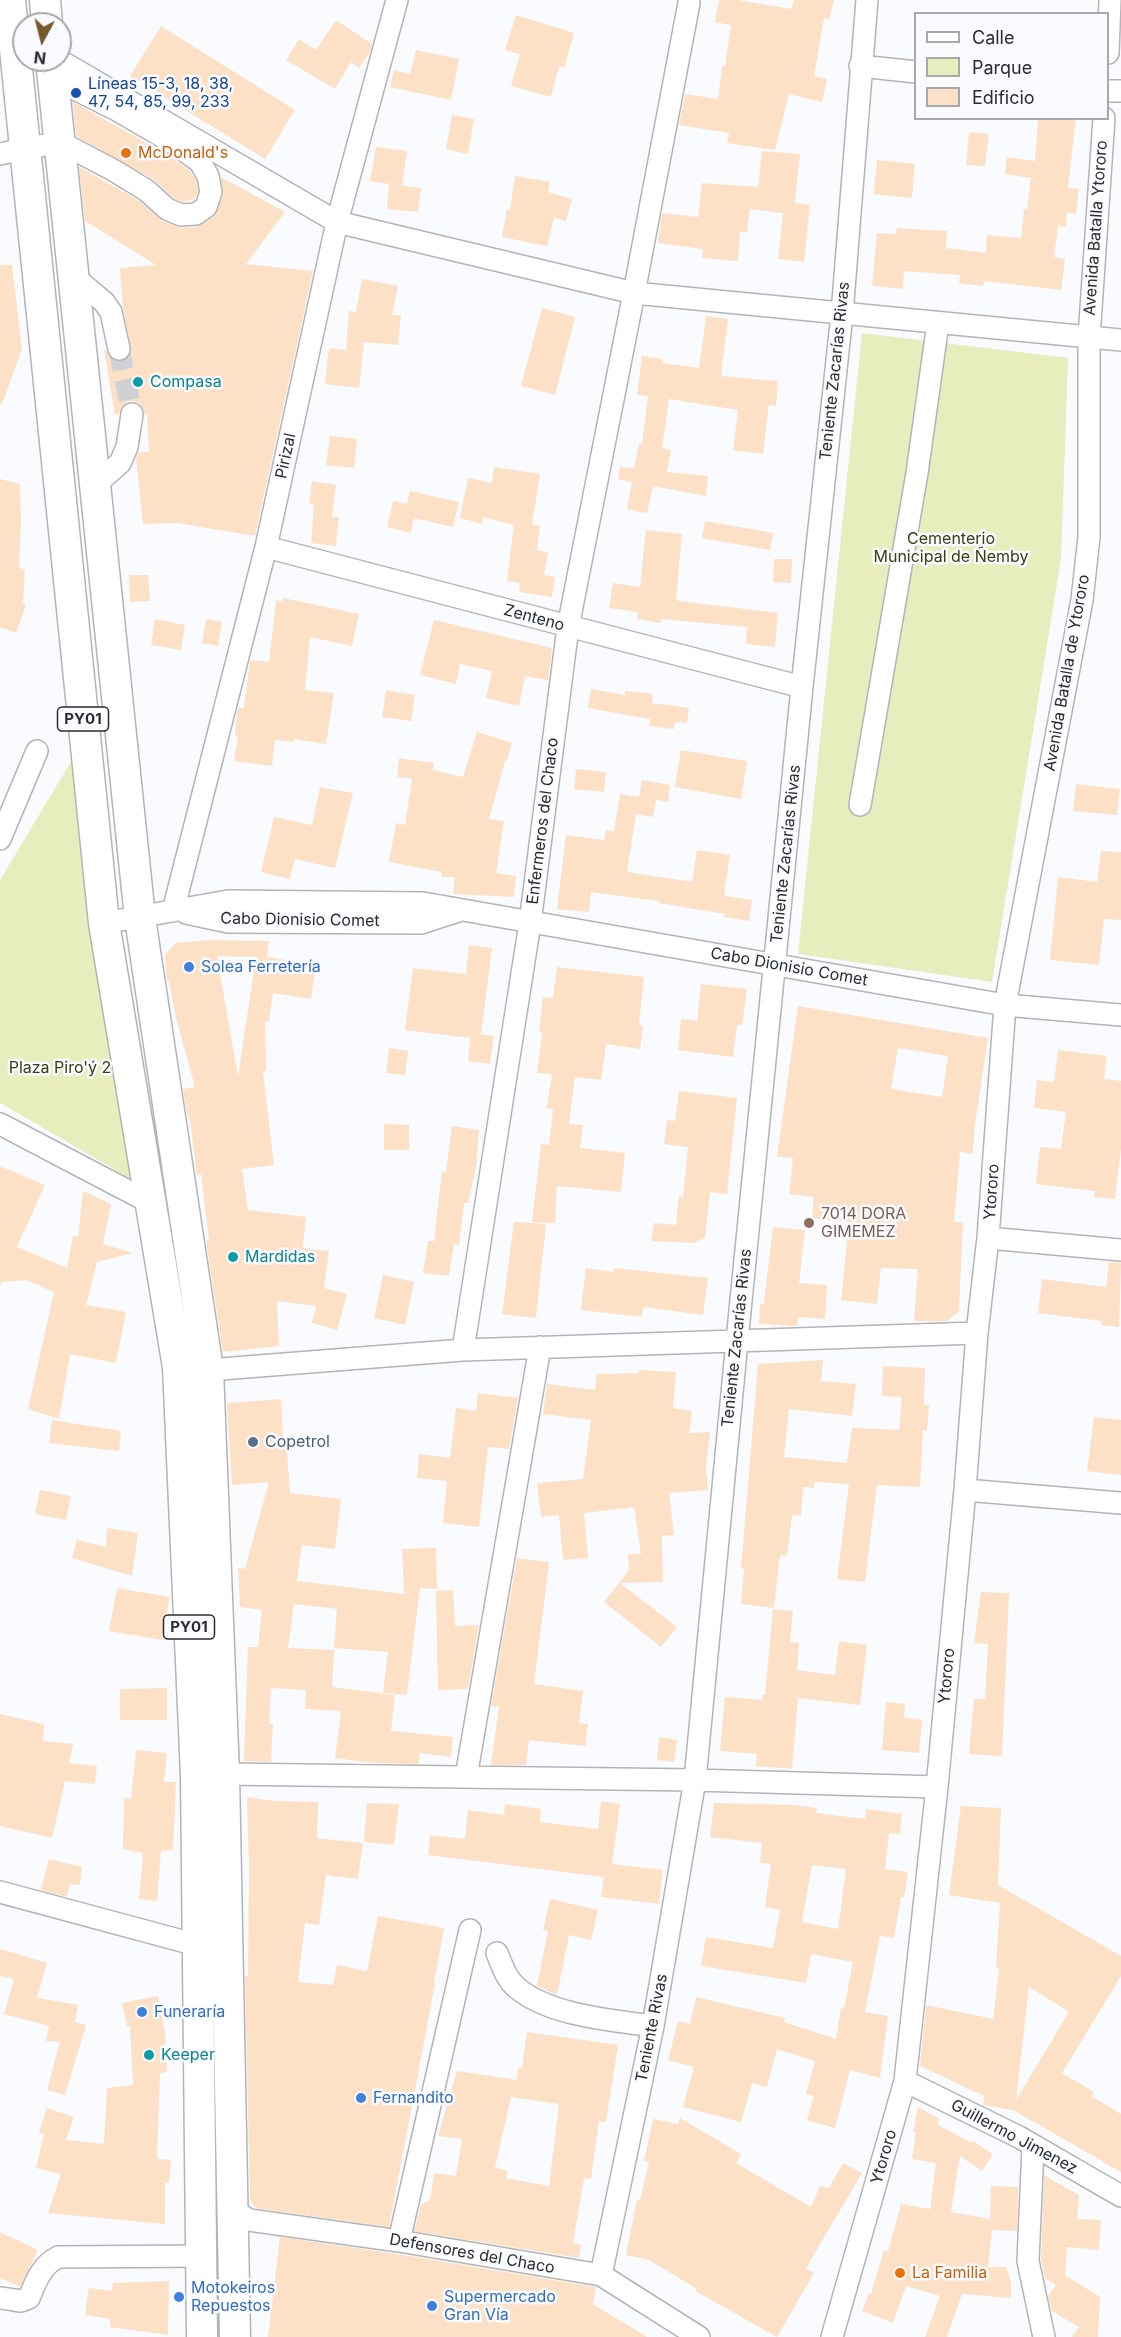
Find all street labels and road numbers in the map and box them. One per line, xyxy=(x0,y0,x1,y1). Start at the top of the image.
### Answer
street label: Avenida Batalla Ytororo xyxy=(1080,140,1112,316)
street label: Teniente Zacarías Rivas xyxy=(816,281,854,461)
street label: Pirizal xyxy=(272,432,300,480)
street label: Avenida Batalla de Ytororo xyxy=(1040,573,1094,773)
street label: Zenteno xyxy=(501,601,567,635)
road number: PY01 xyxy=(58,707,109,731)
street label: Enfermeros del Chaco xyxy=(523,736,563,906)
street label: Teniente Zacarías Rivas xyxy=(767,764,805,944)
street label: Cabo Dionisio Comet xyxy=(220,909,380,931)
street label: Cabo Dionisio Comet xyxy=(709,944,869,990)
street label: Ytororo xyxy=(980,1163,1004,1221)
street label: Teniente Zacarías Rivas xyxy=(718,1248,756,1428)
road number: PY01 xyxy=(164,1615,214,1639)
street label: Ytororo xyxy=(935,1647,959,1705)
street label: Teniente Rivas xyxy=(632,1972,672,2084)
street label: Guillermo Jimenez xyxy=(947,2096,1081,2178)
street label: Ytororo xyxy=(867,2127,901,2187)
street label: Defensores del Chaco xyxy=(388,2230,556,2278)

